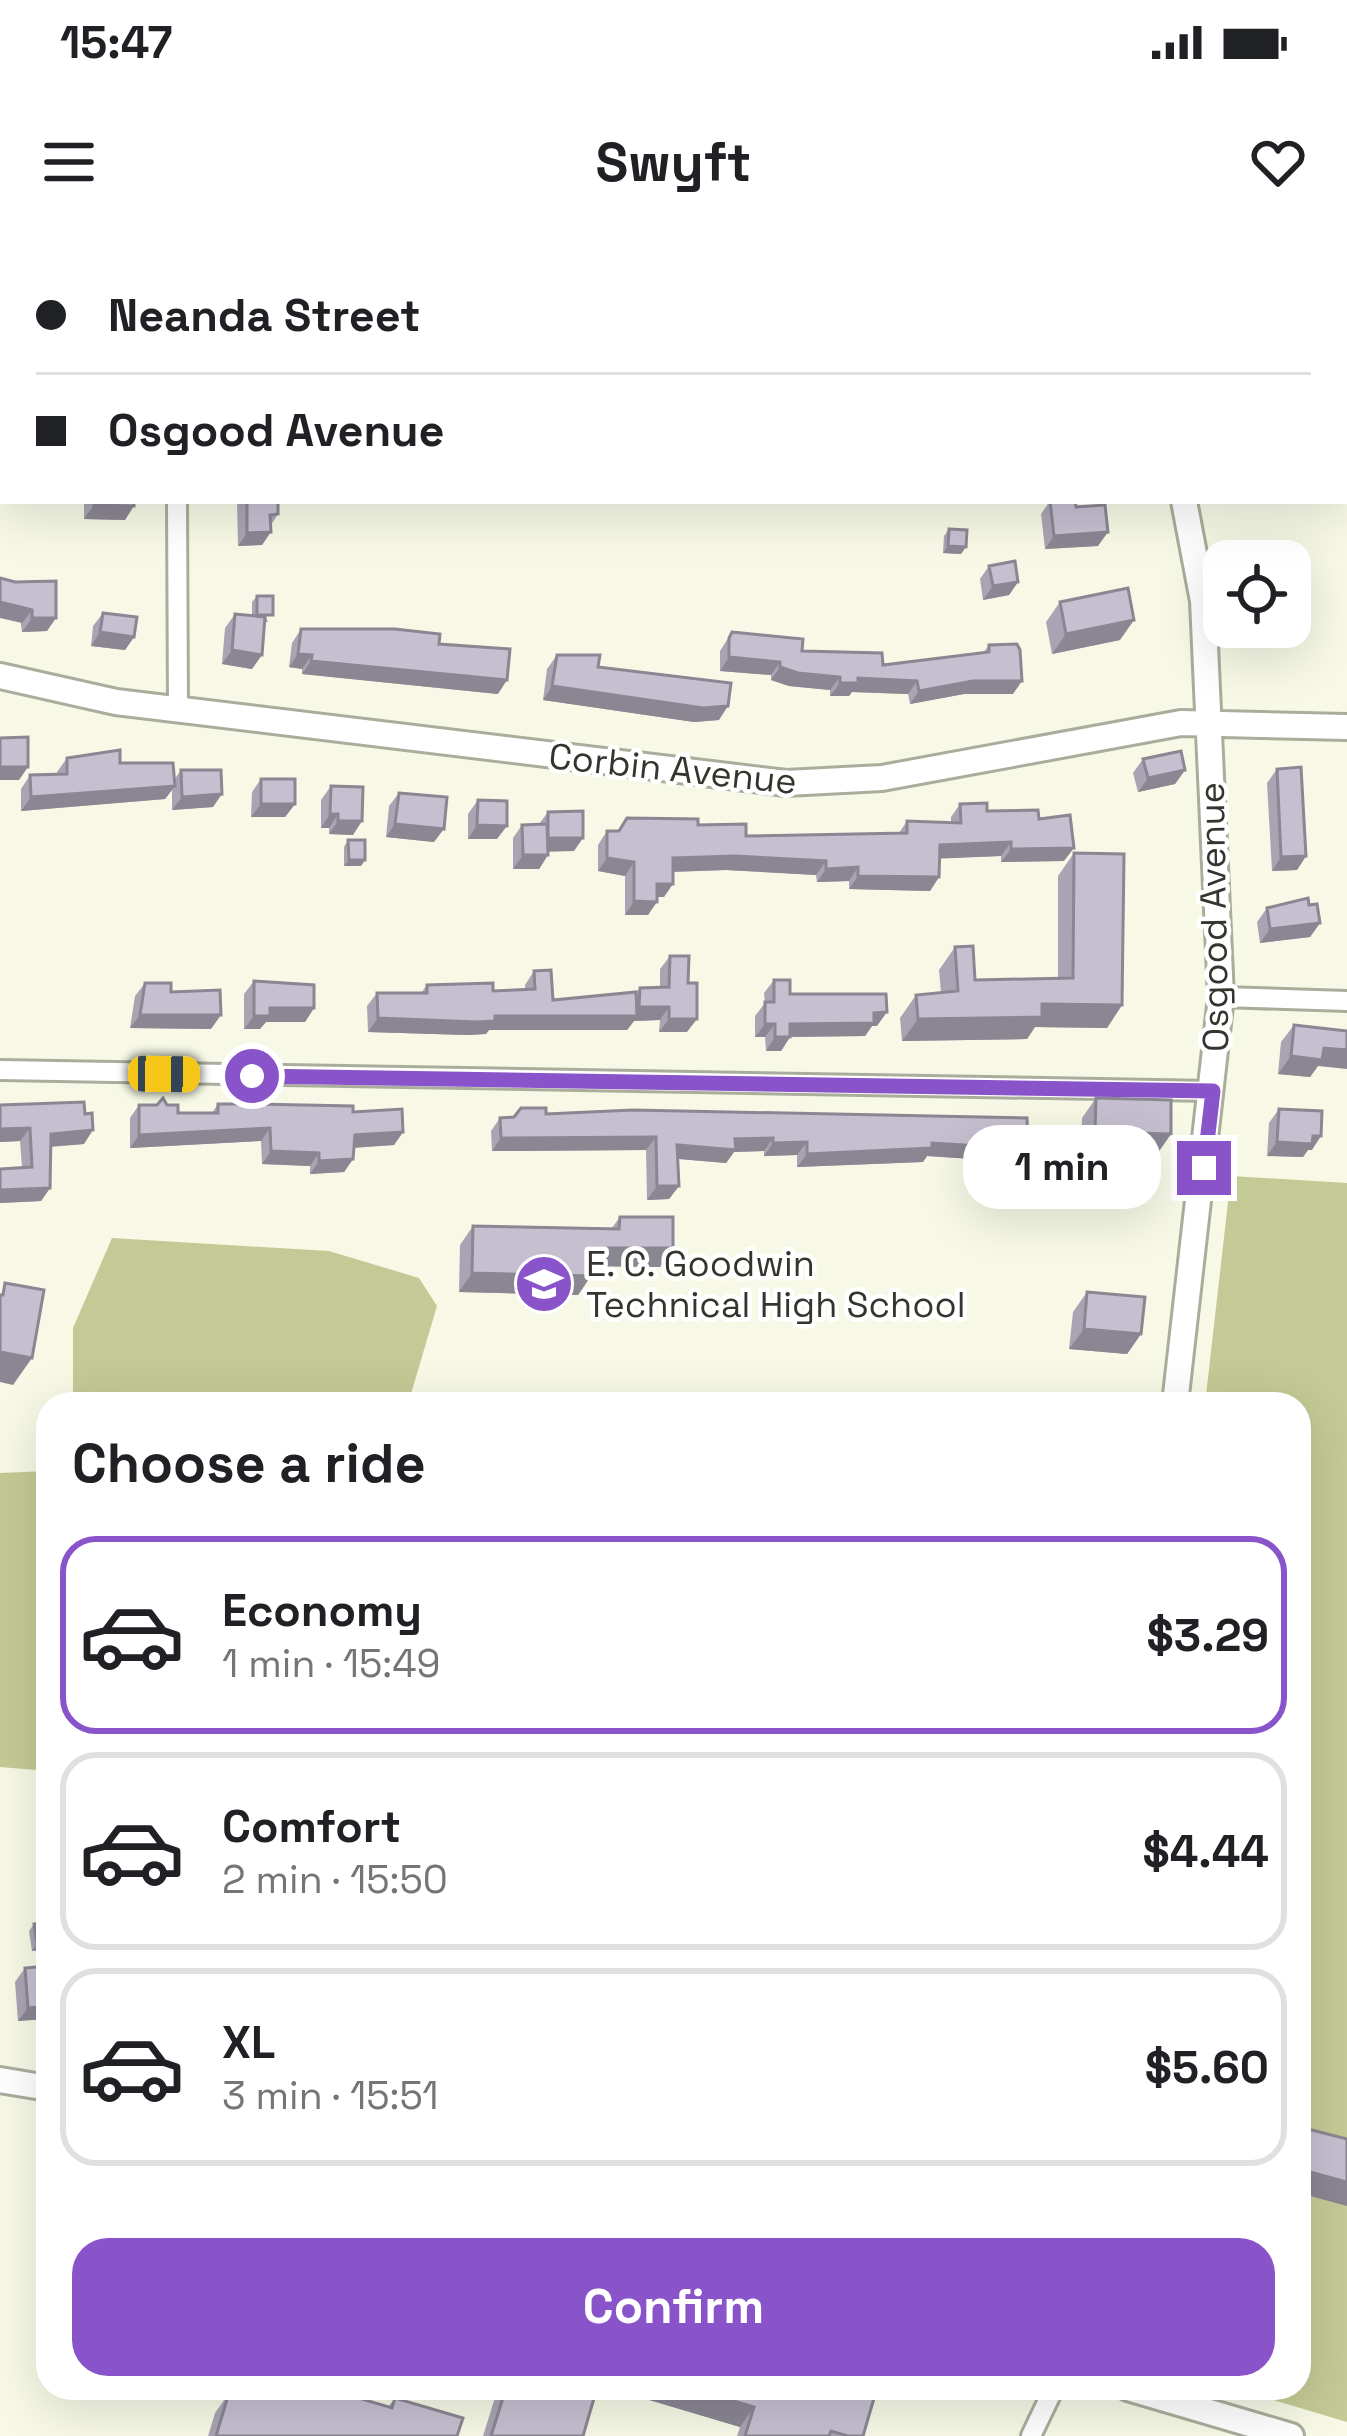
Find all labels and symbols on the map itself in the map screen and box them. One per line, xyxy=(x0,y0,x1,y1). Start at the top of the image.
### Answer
street label: Corbin Avenue xyxy=(547,733,799,805)
street label: Osgood Avenue xyxy=(1189,782,1239,1052)
route start xyxy=(225,1049,279,1103)
car xyxy=(128,1055,200,1093)
callout: 1 min xyxy=(964,1126,1162,1210)
route end xyxy=(1177,1141,1231,1195)
place label: E. C. Goodwin Technical High School xyxy=(586,1241,965,1328)
school or university icon: E. C. Goodwin Technical High School xyxy=(513,1253,575,1315)

